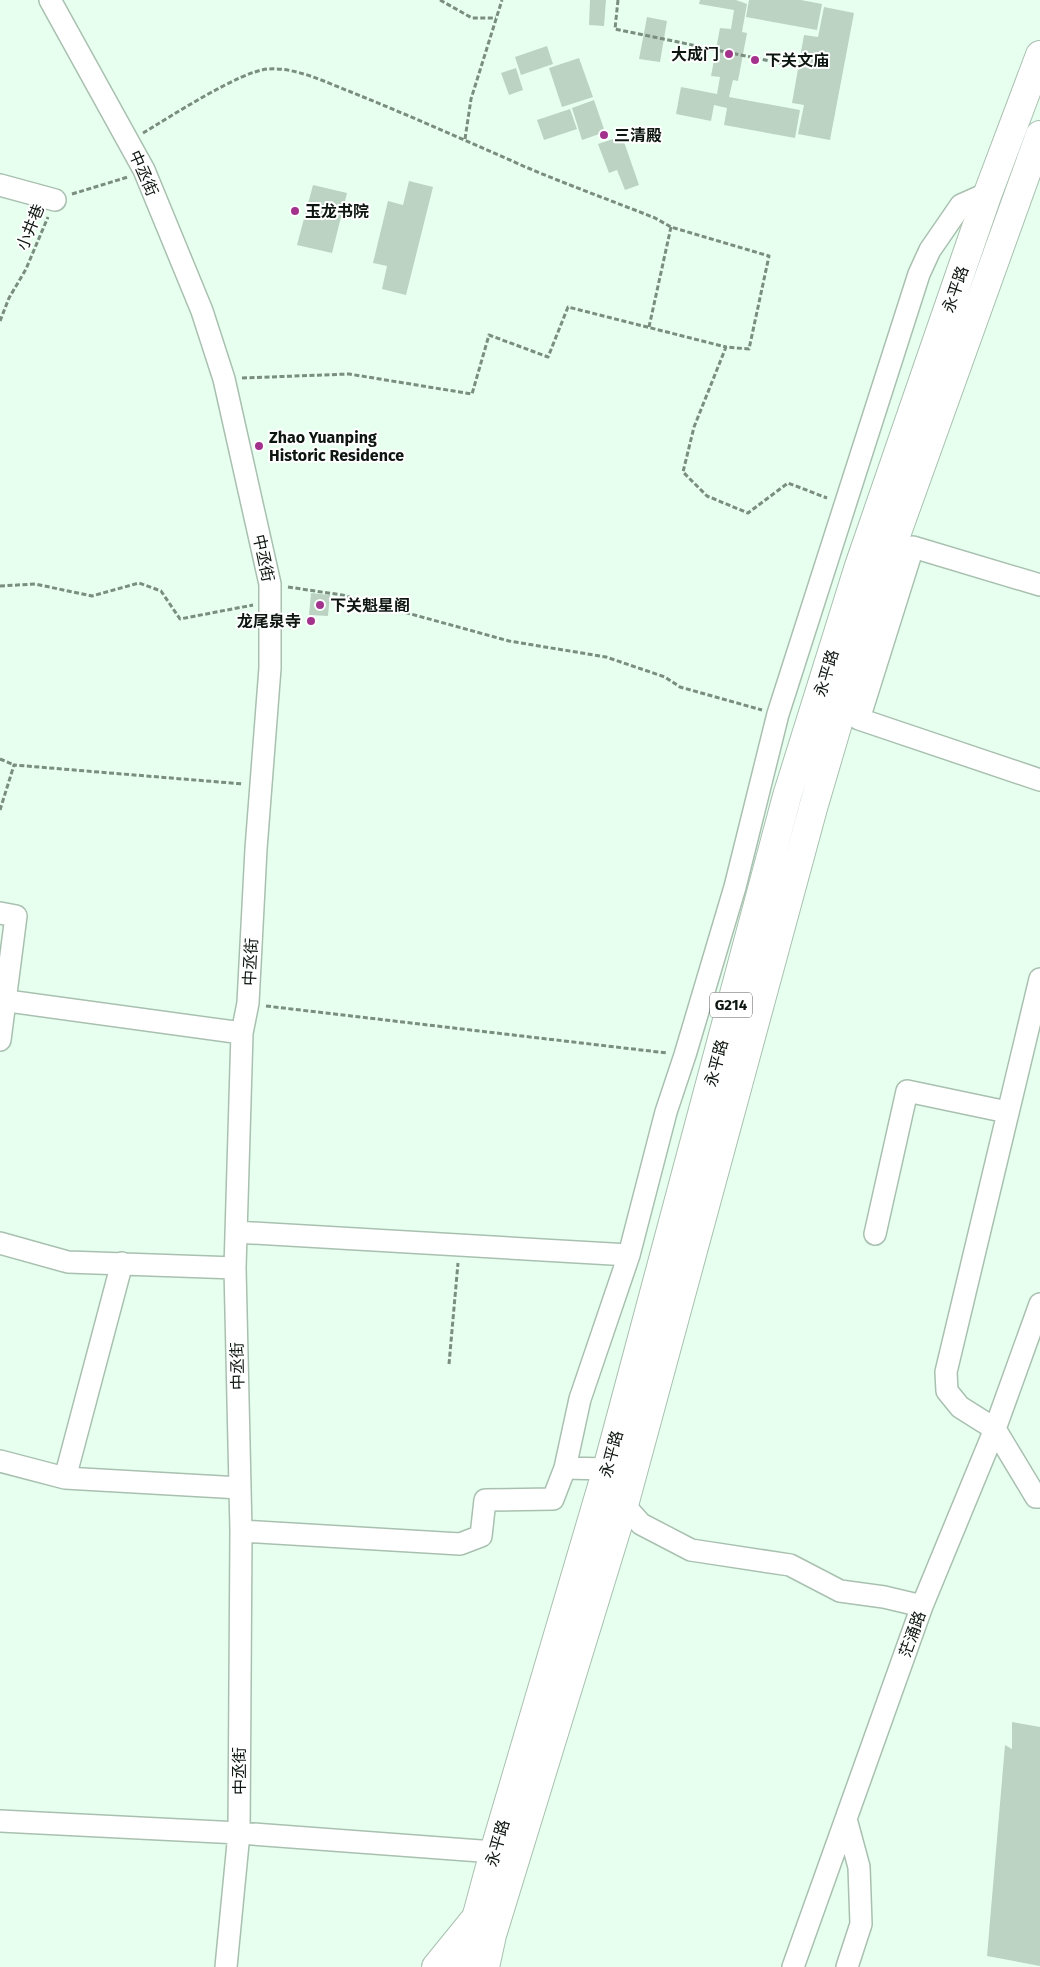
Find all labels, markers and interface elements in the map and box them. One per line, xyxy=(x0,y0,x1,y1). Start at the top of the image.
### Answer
place label: 大成门 xyxy=(671,45,719,64)
marker: 大成门 xyxy=(723,48,735,60)
place label: 下关文庙 xyxy=(765,51,829,70)
marker: 下关文庙 xyxy=(749,54,761,66)
place label: 三清殿 xyxy=(614,126,662,145)
marker: 三清殿 xyxy=(598,129,610,141)
street label: 中丞街 xyxy=(125,147,162,199)
street label: 小井巷 xyxy=(13,201,48,253)
place label: 玉龙书院 xyxy=(305,202,369,221)
marker: 玉龙书院 xyxy=(289,205,301,217)
street label: 永平路 xyxy=(939,263,972,315)
place label: Zhao Yuanping Historic Residence xyxy=(269,428,404,465)
marker: Zhao Yuanping Historic Residence xyxy=(253,440,265,452)
street label: 中丞街 xyxy=(249,533,278,584)
place label: 下关魁星阁 xyxy=(330,596,410,615)
marker: 下关魁星阁 xyxy=(314,599,326,611)
place label: 龙尾泉寺 xyxy=(237,612,301,631)
marker: 龙尾泉寺 xyxy=(305,615,317,627)
street label: 永平路 xyxy=(810,647,843,699)
street label: 中丞街 xyxy=(240,938,261,986)
road number: G214 xyxy=(710,992,752,1018)
street label: 永平路 xyxy=(701,1037,732,1089)
street label: 中丞街 xyxy=(228,1342,247,1390)
street label: 永平路 xyxy=(596,1428,627,1480)
street label: 茫涌路 xyxy=(895,1608,930,1660)
street label: 中丞街 xyxy=(230,1747,249,1795)
street label: 永平路 xyxy=(482,1817,513,1869)

